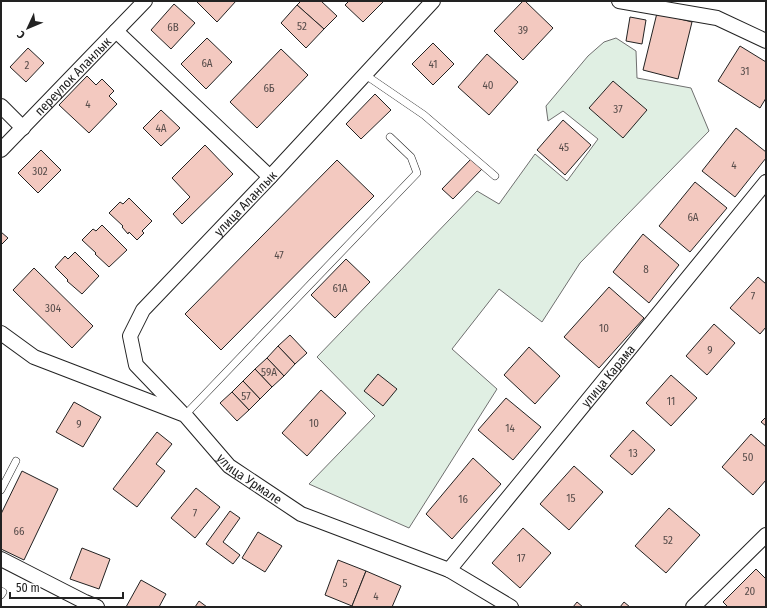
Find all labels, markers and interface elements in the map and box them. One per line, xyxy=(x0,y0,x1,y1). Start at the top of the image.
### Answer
north arrow xyxy=(8,8,48,48)
house number: 52 xyxy=(297,20,307,33)
house number: 6В xyxy=(167,21,179,34)
house number: 39 xyxy=(518,24,528,37)
text: С xyxy=(14,28,28,41)
street label: переулок Аланлык xyxy=(32,34,114,119)
house number: 6А xyxy=(201,57,213,70)
house number: 41 xyxy=(428,58,438,71)
house number: 2 xyxy=(25,59,30,72)
house number: 31 xyxy=(741,65,750,78)
house number: 40 xyxy=(482,79,494,92)
house number: 6Б xyxy=(263,82,275,95)
house number: 4 xyxy=(85,98,91,111)
house number: 37 xyxy=(613,103,623,116)
house number: 4А xyxy=(155,122,167,135)
house number: 45 xyxy=(559,141,569,154)
house number: 4 xyxy=(731,159,737,172)
house number: 302 xyxy=(32,165,48,178)
street label: улица Аланлык xyxy=(211,168,280,239)
house number: 6А xyxy=(687,211,699,224)
house number: 47 xyxy=(274,249,284,262)
house number: 8 xyxy=(643,263,649,276)
house number: 61А xyxy=(332,282,348,295)
house number: 7 xyxy=(751,290,756,303)
house number: 304 xyxy=(45,302,62,315)
house number: 10 xyxy=(599,322,609,335)
street label: улица Карама xyxy=(578,342,638,410)
house number: 9 xyxy=(707,344,713,357)
house number: 59А xyxy=(261,366,277,379)
house number: 57 xyxy=(241,390,251,403)
house number: 11 xyxy=(667,395,675,408)
house number: 10 xyxy=(309,417,319,430)
house number: 9 xyxy=(76,418,82,431)
house number: 14 xyxy=(505,422,515,435)
house number: 13 xyxy=(628,447,638,460)
street label: улица Урмале xyxy=(214,451,285,507)
house number: 50 xyxy=(743,451,754,464)
house number: 15 xyxy=(566,492,576,505)
house number: 16 xyxy=(458,493,468,506)
house number: 7 xyxy=(193,507,198,520)
house number: 66 xyxy=(14,525,25,538)
house number: 52 xyxy=(663,534,673,547)
house number: 17 xyxy=(517,552,526,565)
scale bar xyxy=(10,574,123,600)
house number: 5 xyxy=(342,577,348,590)
text: 50 m xyxy=(16,581,40,595)
house number: 20 xyxy=(745,585,756,598)
house number: 4 xyxy=(373,590,379,603)

